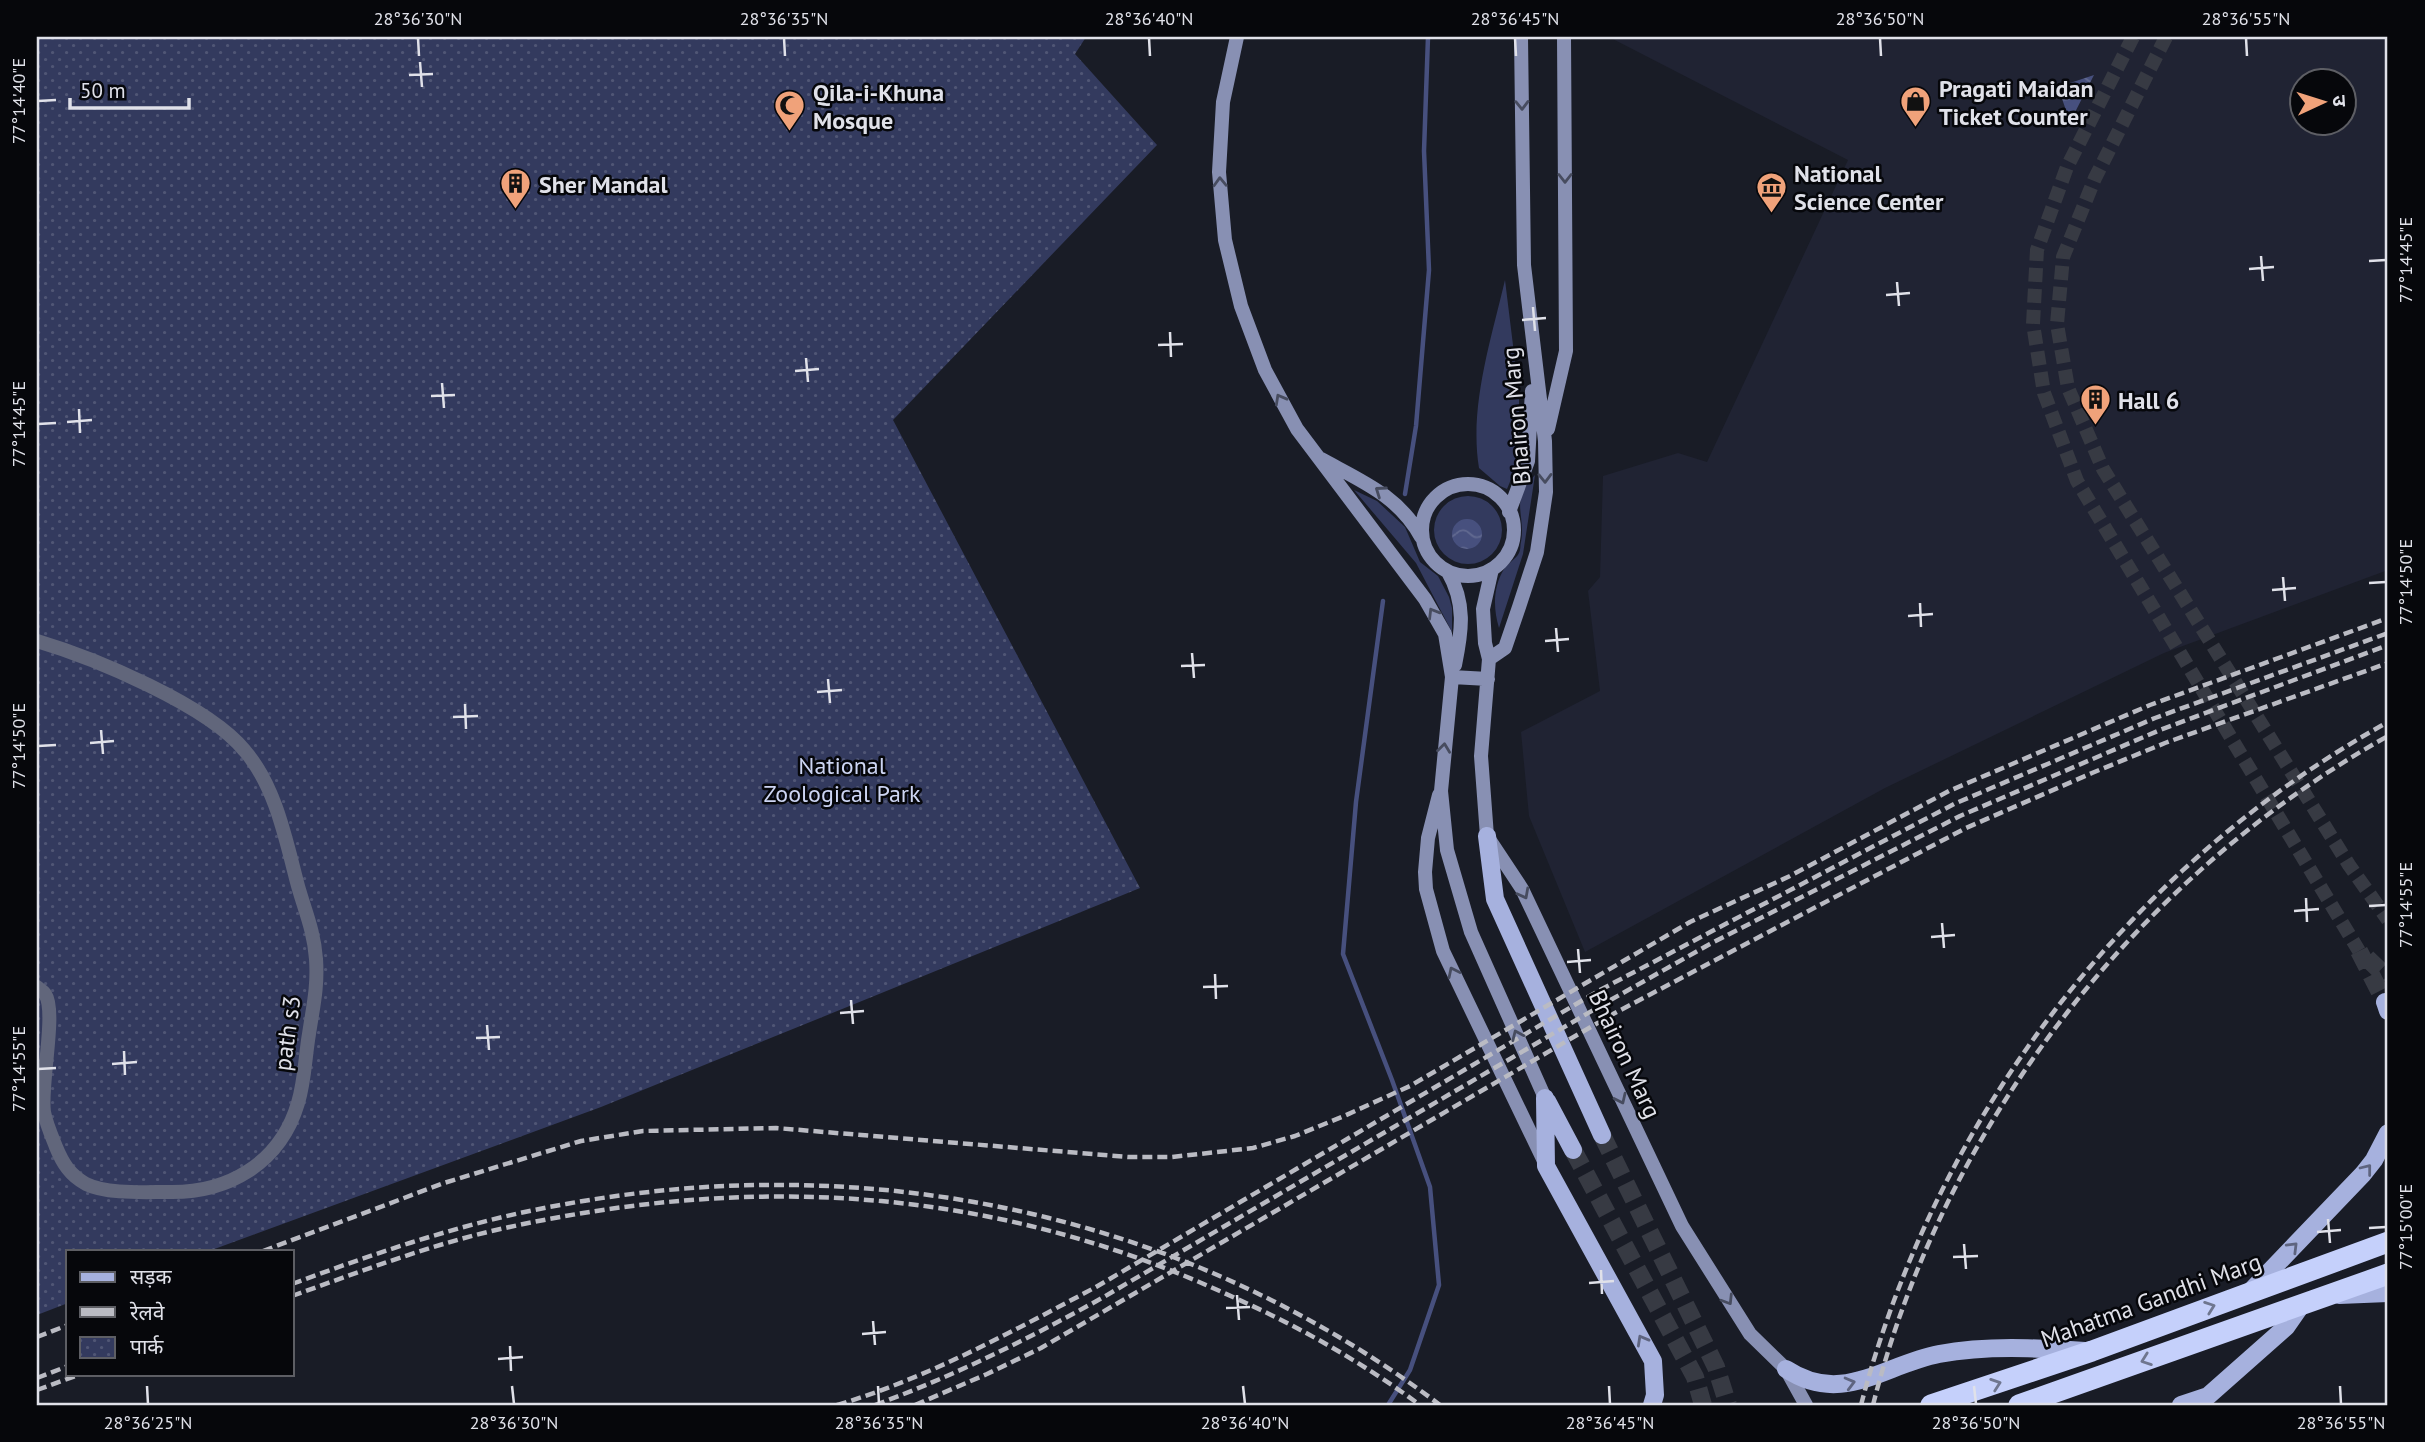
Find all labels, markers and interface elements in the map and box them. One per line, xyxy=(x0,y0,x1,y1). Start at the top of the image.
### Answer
text: 28°36'30"N xyxy=(374,7,462,30)
text: 28°36'35"N xyxy=(740,7,828,30)
text: 28°36'40"N xyxy=(1105,7,1193,30)
text: 28°36'45"N xyxy=(1471,7,1559,30)
text: 28°36'50"N xyxy=(1836,7,1924,30)
text: 28°36'55"N xyxy=(2202,7,2290,30)
text: 77°14'40"E xyxy=(7,58,30,144)
scale bar xyxy=(70,66,189,110)
north arrow xyxy=(2288,66,2358,136)
place label: Pragati Maidan Ticket Counter xyxy=(1939,73,2094,132)
text: 50 m xyxy=(80,77,126,104)
place label: Qila-i-Khuna Mosque xyxy=(813,77,944,136)
shop icon: Pragati Maidan Ticket Counter xyxy=(1899,85,1933,129)
mosque icon: Qila-i-Khuna Mosque xyxy=(773,89,807,133)
text: उ xyxy=(2328,94,2352,108)
one-way arrow xyxy=(1514,100,1530,111)
place label: National Science Center xyxy=(1794,158,1944,217)
building icon: Sher Mandal xyxy=(499,167,533,211)
place label: Sher Mandal xyxy=(539,169,669,200)
museum icon: National Science Center xyxy=(1754,170,1788,214)
one-way arrow xyxy=(1557,174,1573,184)
one-way arrow xyxy=(1212,176,1227,187)
text: 77°14'45"E xyxy=(2394,217,2417,303)
street label: Bhairon Marg xyxy=(1495,346,1537,486)
text: 77°14'45"E xyxy=(7,381,30,467)
building icon: Hall 6 xyxy=(2078,383,2112,427)
place label: Hall 6 xyxy=(2118,385,2179,416)
one-way arrow xyxy=(1275,394,1288,406)
one-way arrow xyxy=(1538,473,1553,484)
one-way arrow xyxy=(1375,487,1388,499)
text: 77°14'50"E xyxy=(2394,539,2417,625)
one-way arrow xyxy=(1429,607,1442,620)
text: 77°14'50"E xyxy=(7,703,30,789)
one-way arrow xyxy=(1437,742,1452,754)
park label: National Zoological Park xyxy=(763,750,921,809)
text: 77°14'55"E xyxy=(2394,862,2417,948)
one-way arrow xyxy=(1515,886,1529,899)
one-way arrow xyxy=(1447,967,1461,979)
street label: Bhairon Marg xyxy=(1582,985,1668,1123)
street label: path s3 xyxy=(266,993,308,1073)
text: 77°14'55"E xyxy=(7,1026,30,1112)
one-way arrow xyxy=(1511,1030,1525,1043)
one-way arrow xyxy=(1613,1092,1627,1104)
one-way arrow xyxy=(2358,1164,2371,1177)
text: 77°15'00"E xyxy=(2394,1184,2417,1270)
one-way arrow xyxy=(2285,1243,2298,1256)
street label: Mahatma Gandhi Marg xyxy=(2037,1246,2265,1354)
legend xyxy=(66,1250,294,1376)
text: सड़क xyxy=(130,1263,172,1290)
one-way arrow xyxy=(1720,1292,1733,1305)
text: रेलवे xyxy=(129,1299,165,1326)
one-way arrow xyxy=(2204,1302,2216,1316)
text: पार्क xyxy=(130,1333,164,1360)
one-way arrow xyxy=(1637,1335,1650,1348)
one-way arrow xyxy=(2140,1352,2152,1366)
one-way arrow xyxy=(1844,1377,1856,1391)
one-way arrow xyxy=(1990,1377,2002,1392)
text: 28°36'25"N xyxy=(104,1411,192,1434)
text: 28°36'30"N xyxy=(470,1411,558,1434)
text: 28°36'35"N xyxy=(835,1411,923,1434)
text: 28°36'40"N xyxy=(1201,1411,1289,1434)
text: 28°36'45"N xyxy=(1566,1411,1654,1434)
text: 28°36'50"N xyxy=(1932,1411,2020,1434)
text: 28°36'55"N xyxy=(2297,1411,2385,1434)

